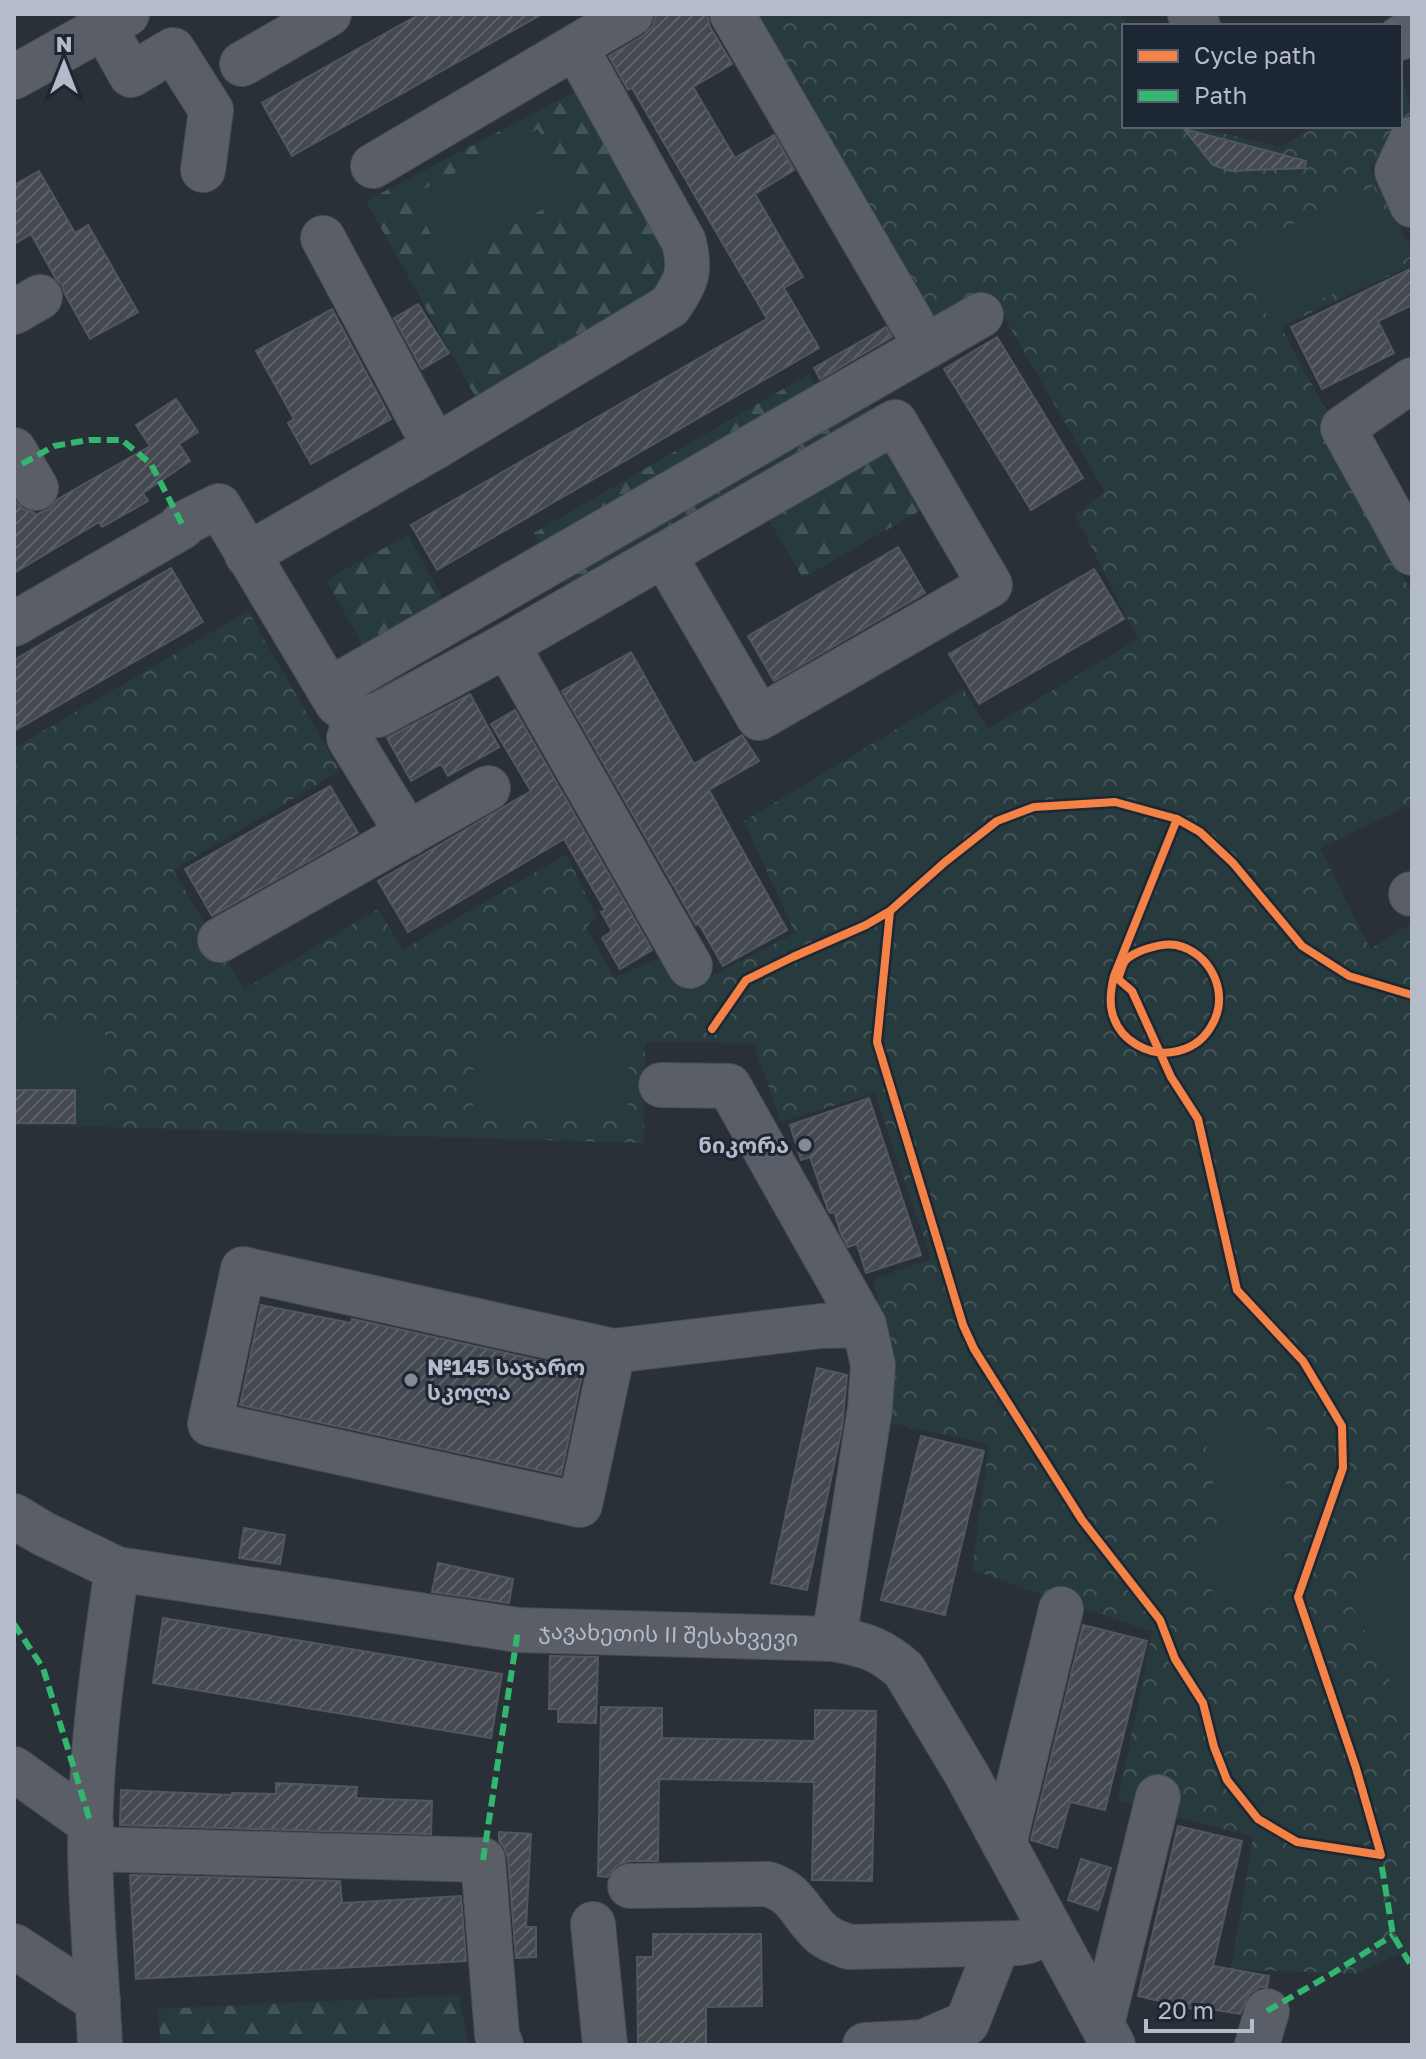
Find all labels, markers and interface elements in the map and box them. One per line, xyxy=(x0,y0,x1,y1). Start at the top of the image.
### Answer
north arrow xyxy=(24,24,104,104)
legend xyxy=(1122,24,1402,128)
text: N xyxy=(56,30,72,57)
text: Cycle path xyxy=(1194,40,1316,69)
text: Path xyxy=(1194,80,1247,109)
place label: ნიკორა xyxy=(698,1131,789,1158)
marker: ნიკორა xyxy=(796,1136,814,1154)
place label: №145 საჯარო სკოლა xyxy=(427,1353,585,1406)
marker: №145 საჯარო სკოლა xyxy=(402,1371,420,1389)
street label: ჯავახეთის II შესახვევი xyxy=(538,1617,799,1651)
scale bar xyxy=(1146,1983,1252,2033)
text: 20 m xyxy=(1158,1995,1214,2024)

